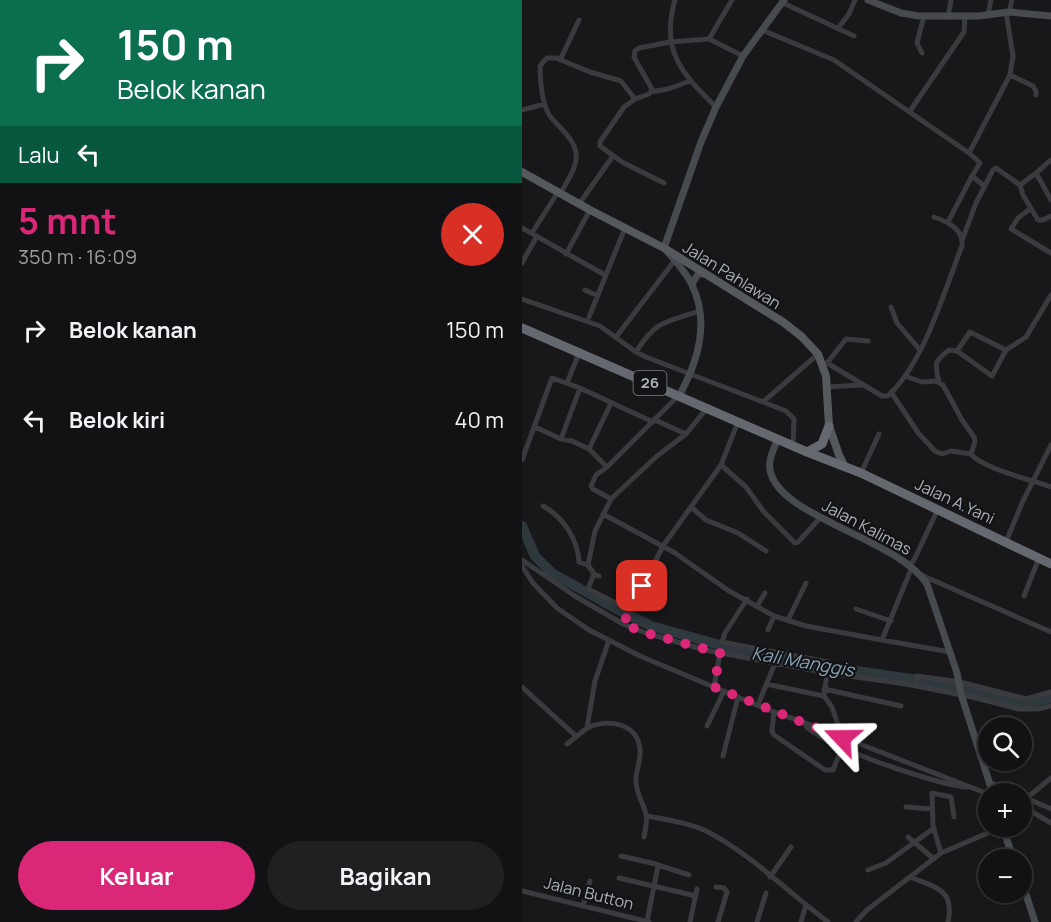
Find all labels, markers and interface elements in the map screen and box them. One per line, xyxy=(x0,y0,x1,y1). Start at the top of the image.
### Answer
text: 150 m xyxy=(117,15,234,73)
icon: right xyxy=(18,24,96,102)
text: Belok kanan xyxy=(117,70,266,107)
icon: left xyxy=(72,138,105,171)
text: Lalu xyxy=(18,140,60,170)
text: 5 mnt xyxy=(18,196,117,245)
button: close xyxy=(441,203,504,266)
street label: Jalan Pahlawan xyxy=(679,236,785,314)
text: 350 m · 16:09 xyxy=(18,243,137,270)
icon: right xyxy=(18,314,51,347)
text: Belok kanan xyxy=(69,315,197,345)
text: 150 m xyxy=(446,315,504,345)
road number: 26 xyxy=(634,371,666,395)
icon: left xyxy=(18,404,51,437)
text: Belok kiri xyxy=(69,405,165,435)
text: 40 m xyxy=(455,405,504,435)
street label: Jalan A.Yani xyxy=(912,473,998,529)
street label: Jalan Kalimas xyxy=(818,494,916,560)
pin xyxy=(616,560,667,611)
icon: arrive xyxy=(625,569,658,602)
water label: Kali Manggis xyxy=(750,640,858,682)
position arrow xyxy=(810,706,874,770)
map controls xyxy=(978,717,1032,903)
button: search xyxy=(978,717,1032,771)
button: + xyxy=(978,783,1032,837)
button: Keluar xyxy=(18,841,255,910)
button: Bagikan xyxy=(267,841,504,910)
button: − xyxy=(978,849,1032,903)
street label: Jalan Button xyxy=(542,871,636,915)

